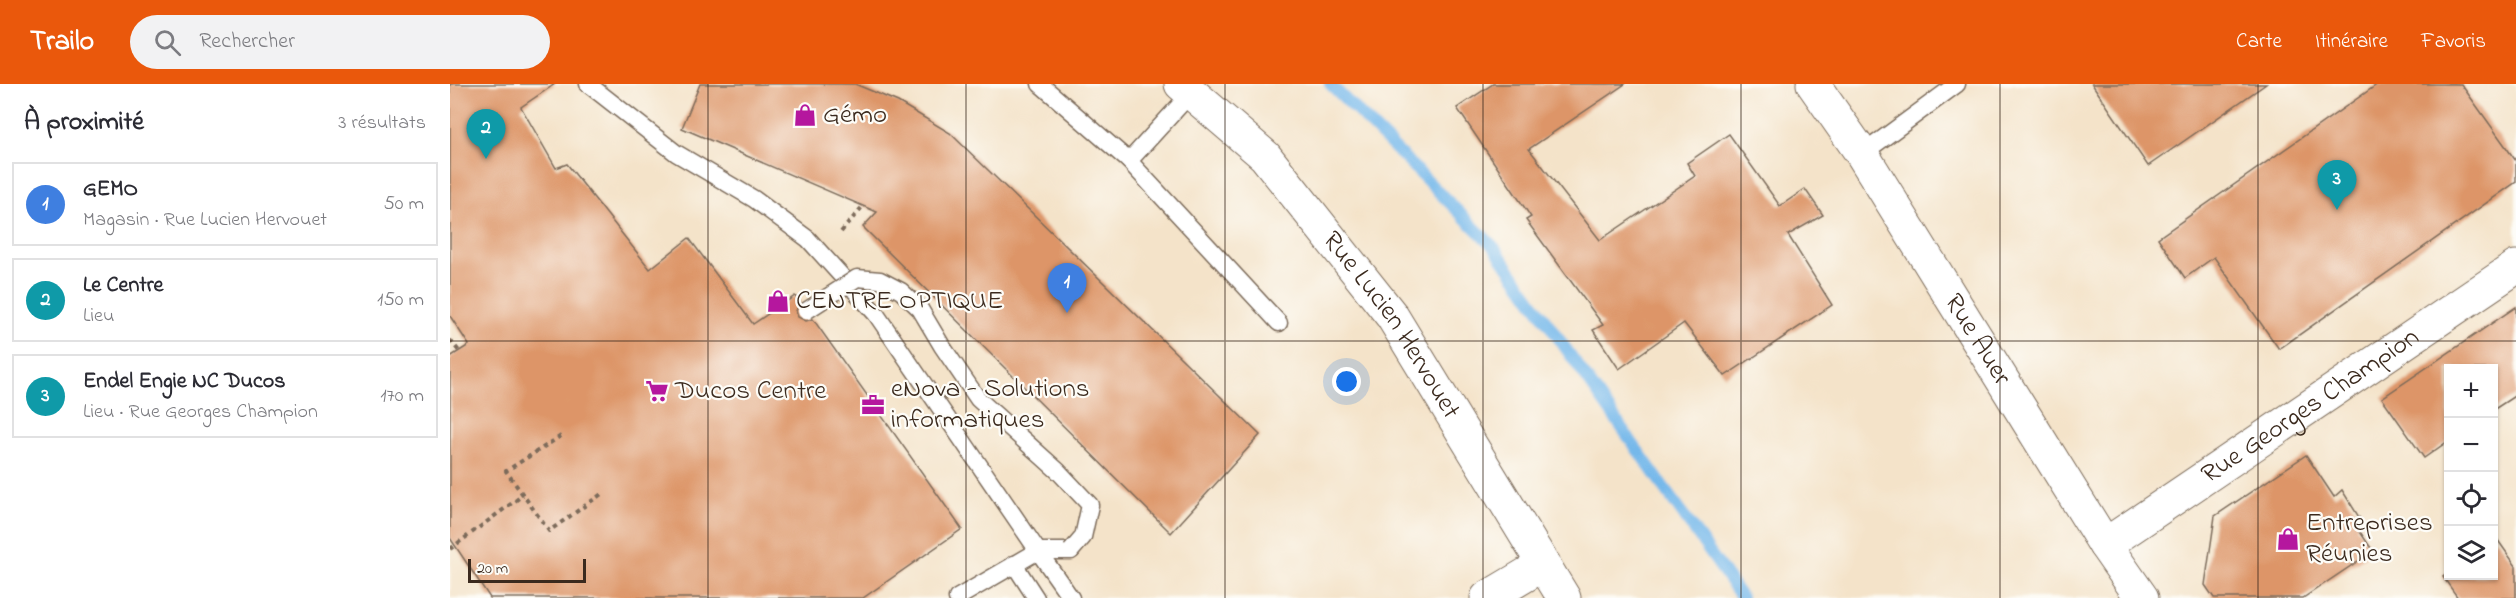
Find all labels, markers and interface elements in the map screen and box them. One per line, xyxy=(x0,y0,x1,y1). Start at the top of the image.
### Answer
search box xyxy=(130,15,550,69)
text: Trailo xyxy=(30,22,94,63)
icon: search xyxy=(151,26,184,59)
text: Rechercher xyxy=(199,26,295,58)
text: Carte xyxy=(2236,27,2282,57)
text: Itinéraire xyxy=(2315,27,2388,57)
text: Favoris xyxy=(2421,27,2486,57)
place label: Gémo xyxy=(823,96,887,135)
shop icon: Gémo xyxy=(792,102,818,128)
text: À proximité xyxy=(24,104,144,142)
text: 3 résultats xyxy=(338,109,426,138)
pin: 2 xyxy=(466,110,506,159)
pin: 3 xyxy=(2318,160,2356,210)
text: GEMO xyxy=(83,174,138,206)
text: 1 xyxy=(42,190,49,219)
text: 50 m xyxy=(383,190,424,219)
text: Magasin · Rue Lucien Hervouet xyxy=(83,206,327,235)
street label: Rue Lucien Hervouet xyxy=(1312,223,1470,426)
pin: 1 xyxy=(1048,264,1086,313)
text: Le Centre xyxy=(83,270,163,302)
place label: CENTRE OPTIQUE xyxy=(796,282,1003,321)
text: 2 xyxy=(41,286,50,315)
text: 150 m xyxy=(377,286,424,315)
street label: Rue Auer xyxy=(1934,286,2021,394)
shop icon: CENTRE OPTIQUE xyxy=(765,288,791,314)
text: Lieu xyxy=(83,302,114,331)
street label: Rue Georges Champion xyxy=(2194,318,2427,494)
map controls xyxy=(2444,364,2498,580)
button: + xyxy=(2444,364,2498,418)
text: Endel Engie NC Ducos xyxy=(83,366,286,398)
your location xyxy=(1332,367,1361,396)
place label: eNova - Solutions informatiques xyxy=(891,370,1089,440)
place label: Ducos Centre xyxy=(674,372,827,411)
supermarket icon: Ducos Centre xyxy=(644,378,670,404)
text: 3 xyxy=(41,382,50,411)
text: 170 m xyxy=(380,382,424,411)
office icon: eNova - Solutions informatiques xyxy=(860,392,886,418)
text: Lieu · Rue Georges Champion xyxy=(83,398,318,427)
button: − xyxy=(2444,418,2498,472)
button: locate xyxy=(2444,472,2498,526)
place label: Entreprises Réunies xyxy=(2306,504,2433,574)
shop icon: Entreprises Réunies xyxy=(2275,526,2301,552)
button: layers xyxy=(2444,526,2498,580)
scale bar xyxy=(468,556,586,584)
text: 20 m xyxy=(477,557,508,581)

